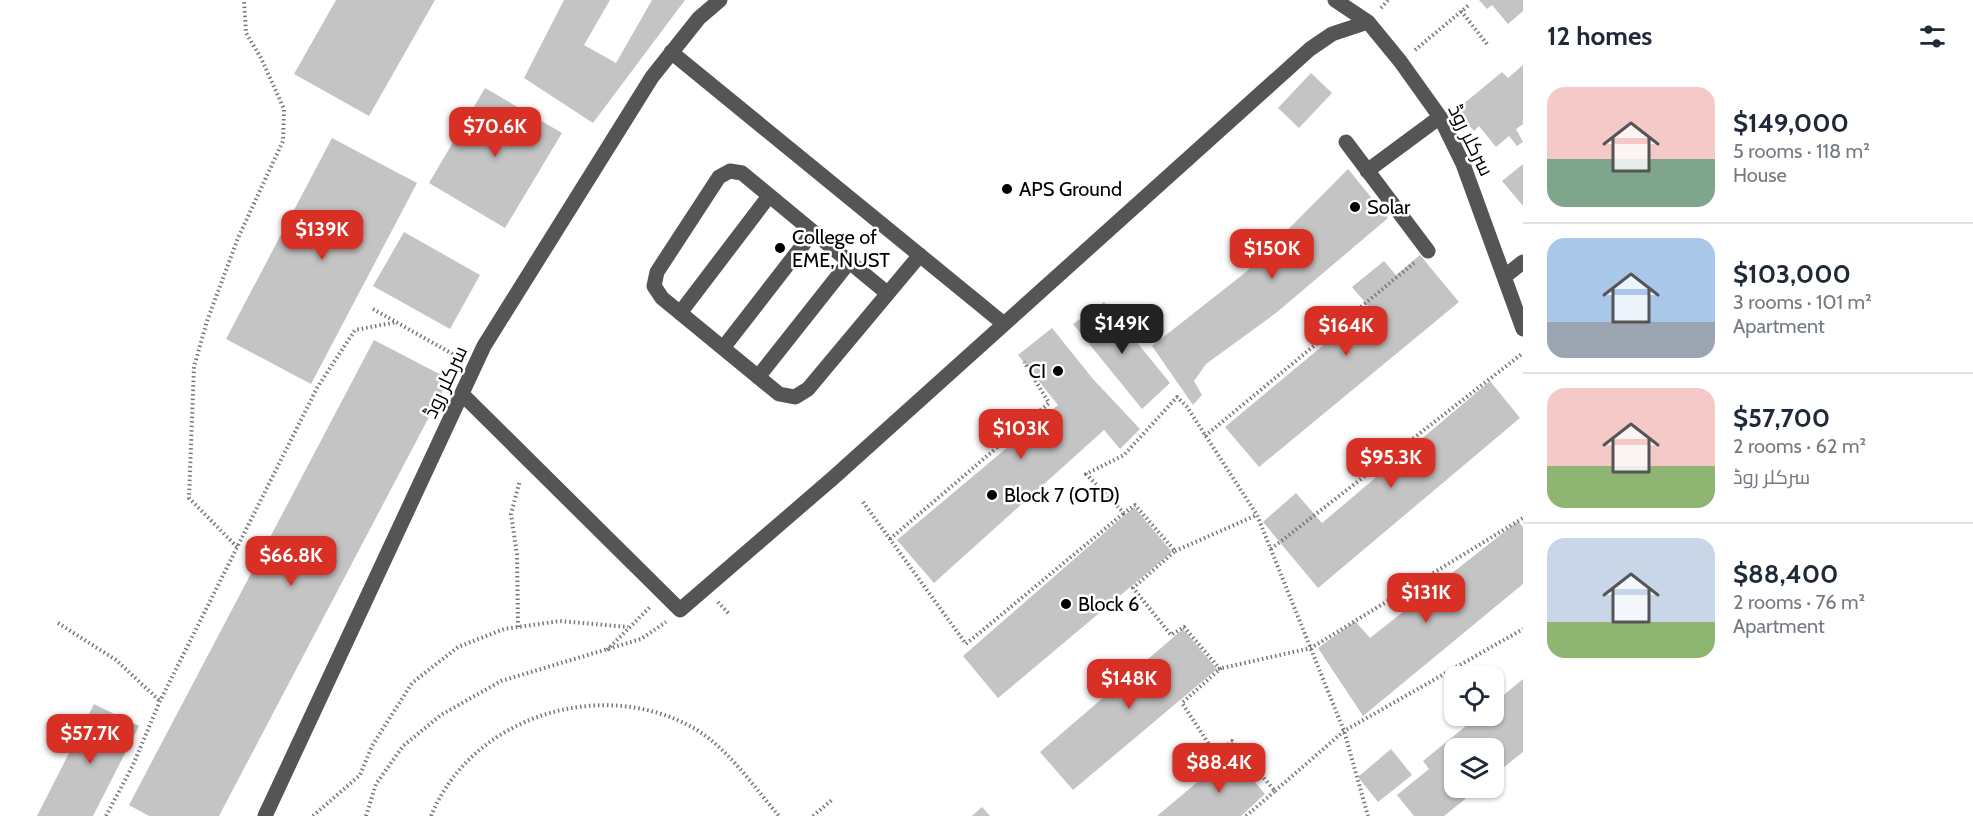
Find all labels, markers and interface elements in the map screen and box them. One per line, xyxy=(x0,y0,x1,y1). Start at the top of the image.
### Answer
text: 12 homes xyxy=(1547,20,1652,52)
icon: filters xyxy=(1916,20,1949,53)
street label: سرکلر روڈ xyxy=(1443,100,1499,180)
pin: $70.6K xyxy=(446,107,544,158)
text: $149,000 xyxy=(1733,107,1849,139)
icon: home xyxy=(1595,111,1667,183)
text: $70.6K xyxy=(463,114,527,138)
text: 5 rooms · 118 m² xyxy=(1733,139,1870,163)
text: House xyxy=(1733,163,1787,187)
place label: APS Ground xyxy=(1019,177,1122,201)
marker: APS Ground xyxy=(1000,182,1014,196)
place label: Solar xyxy=(1367,195,1411,219)
marker: Solar xyxy=(1348,200,1362,214)
pin: $139K xyxy=(280,210,364,261)
text: $139K xyxy=(295,217,349,241)
place label: College of EME, NUST xyxy=(792,225,890,272)
pin: $150K xyxy=(1230,229,1314,280)
text: $150K xyxy=(1244,236,1300,260)
marker: College of EME, NUST xyxy=(773,241,787,255)
text: $103,000 xyxy=(1733,258,1851,290)
icon: home xyxy=(1595,262,1667,334)
text: 3 rooms · 101 m² xyxy=(1733,290,1872,314)
pin: $149K xyxy=(1080,304,1164,355)
pin: $164K xyxy=(1304,306,1388,357)
text: $149K xyxy=(1094,311,1150,335)
text: $164K xyxy=(1318,313,1374,337)
text: Apartment xyxy=(1733,314,1825,338)
street label: سرکلر روڈ xyxy=(418,342,472,422)
place label: CI xyxy=(1029,359,1046,383)
marker: CI xyxy=(1051,364,1065,378)
text: $57,700 xyxy=(1733,402,1830,434)
pin: $103K xyxy=(979,409,1063,460)
icon: home xyxy=(1595,412,1667,484)
text: $103K xyxy=(993,416,1049,440)
text: 2 rooms · 62 m² xyxy=(1733,434,1866,458)
pin: $95.3K xyxy=(1342,438,1440,489)
text: $95.3K xyxy=(1360,445,1422,469)
text: سرکلر روڈ xyxy=(1733,465,1810,489)
place label: Block 7 (OTD) xyxy=(1004,483,1120,507)
marker: Block 7 (OTD) xyxy=(985,488,999,502)
pin: $66.8K xyxy=(242,536,340,587)
text: $66.8K xyxy=(259,543,323,567)
text: $88,400 xyxy=(1733,558,1838,590)
icon: home xyxy=(1595,562,1667,634)
pin: $131K xyxy=(1384,573,1468,624)
text: $131K xyxy=(1401,580,1451,604)
text: 2 rooms · 76 m² xyxy=(1733,590,1865,614)
place label: Block 6 xyxy=(1078,592,1139,616)
marker: Block 6 xyxy=(1059,597,1073,611)
text: Apartment xyxy=(1733,614,1825,638)
pin: $148K xyxy=(1087,659,1171,710)
text: $148K xyxy=(1101,666,1157,690)
map controls xyxy=(1444,666,1504,798)
button: locate xyxy=(1444,666,1504,726)
pin: $57.7K xyxy=(41,714,139,765)
text: $57.7K xyxy=(60,721,120,745)
button: layers xyxy=(1444,738,1504,798)
pin: $88.4K xyxy=(1170,743,1268,794)
text: $88.4K xyxy=(1186,750,1252,774)

